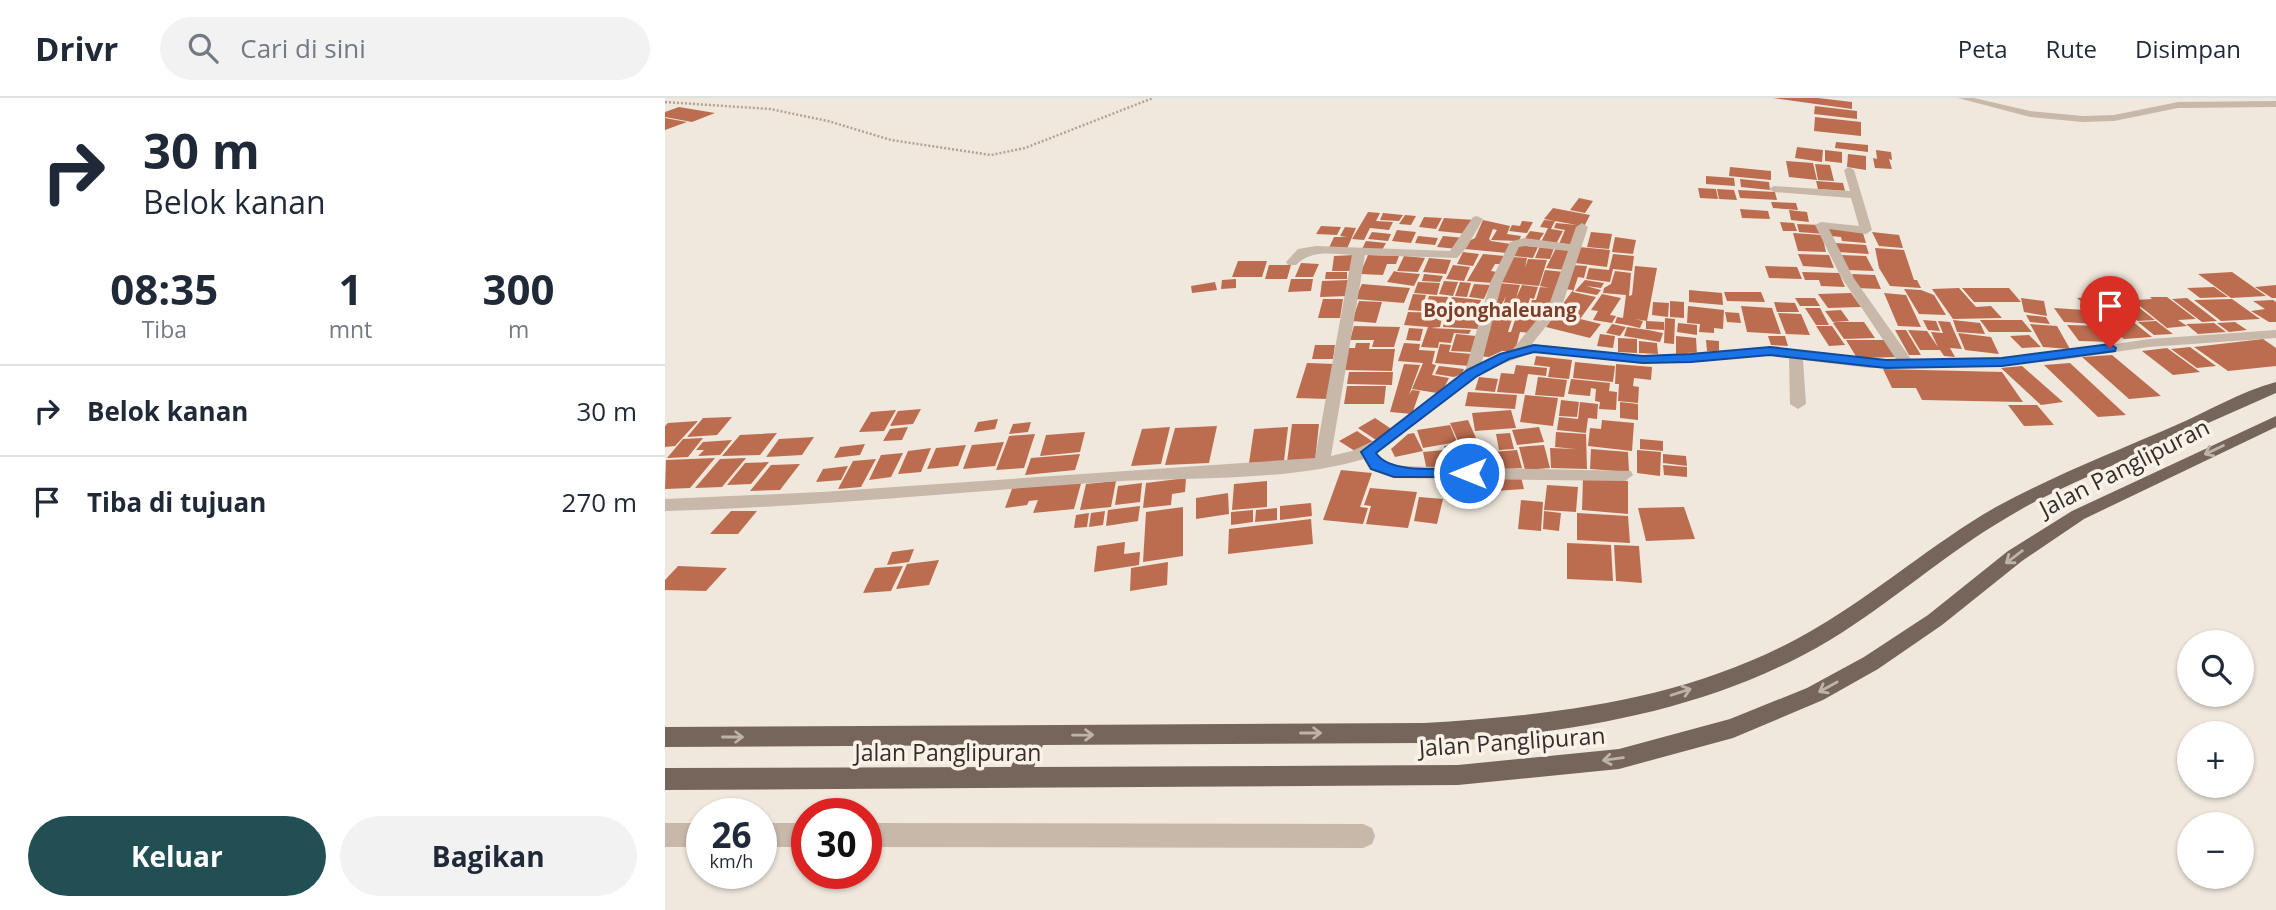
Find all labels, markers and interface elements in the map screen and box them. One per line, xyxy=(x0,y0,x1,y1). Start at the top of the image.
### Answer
search box xyxy=(160,17,650,80)
text: Drivr xyxy=(35,26,118,71)
icon: search xyxy=(184,29,222,67)
text: Cari di sini xyxy=(240,30,366,66)
text: Peta xyxy=(1958,32,2008,65)
text: Rute xyxy=(2046,32,2097,65)
text: Disimpan xyxy=(2135,32,2241,65)
text: 30 m xyxy=(143,117,260,183)
icon: right xyxy=(28,126,119,217)
text: Belok kanan xyxy=(143,180,326,223)
text: 08:35 xyxy=(110,260,218,317)
text: 1 xyxy=(338,260,362,317)
text: 300 xyxy=(483,260,555,317)
pin xyxy=(2080,276,2140,348)
icon: arrive xyxy=(2091,287,2129,325)
district label: Bojonghaleuang xyxy=(1423,297,1577,323)
text: Tiba xyxy=(142,313,187,345)
text: mnt xyxy=(329,313,372,345)
text: m xyxy=(508,313,529,345)
icon: right xyxy=(28,392,66,430)
text: Belok kanan xyxy=(87,393,248,429)
text: 30 m xyxy=(576,393,637,429)
street label: Jalan Panglipuran xyxy=(2032,410,2215,525)
position arrow xyxy=(1432,436,1506,510)
one-way arrow xyxy=(2204,443,2225,457)
icon: arrive xyxy=(28,483,66,521)
text: Tiba di tujuan xyxy=(87,484,266,520)
text: 270 m xyxy=(562,484,637,520)
one-way arrow xyxy=(2006,550,2024,565)
map controls xyxy=(2177,630,2254,889)
button: search xyxy=(2177,630,2254,707)
one-way arrow xyxy=(1818,681,1839,694)
one-way arrow xyxy=(1670,685,1692,698)
street label: Jalan Panglipuran xyxy=(1416,719,1606,764)
button: + xyxy=(2177,721,2254,798)
one-way arrow xyxy=(1299,726,1322,740)
one-way arrow xyxy=(1071,728,1094,741)
one-way arrow xyxy=(721,730,744,744)
street label: Jalan Panglipuran xyxy=(853,736,1041,768)
one-way arrow xyxy=(1602,752,1625,765)
speed limit sign: 30 xyxy=(791,798,882,889)
text: 26 xyxy=(711,811,752,858)
button: − xyxy=(2177,812,2254,889)
button: Keluar xyxy=(28,816,326,896)
button: Bagikan xyxy=(340,816,637,896)
text: km/h xyxy=(710,849,753,873)

